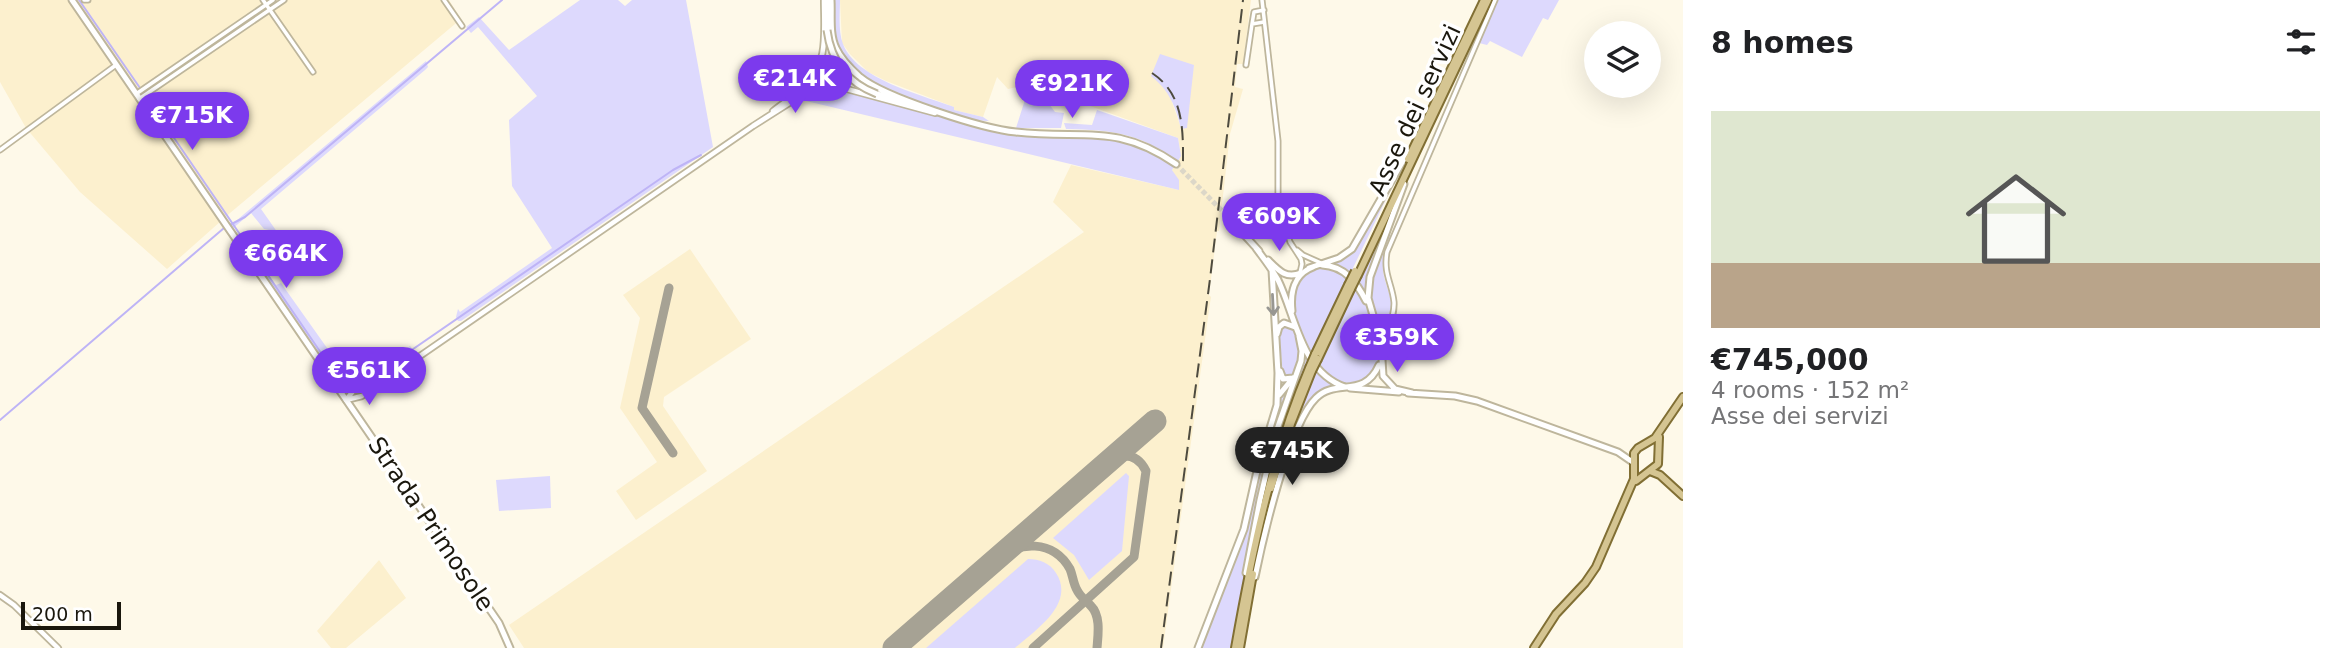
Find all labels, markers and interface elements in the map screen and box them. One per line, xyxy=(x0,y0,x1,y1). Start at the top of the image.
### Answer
street label: Asse dei servizi xyxy=(1363,20,1467,200)
map controls xyxy=(1584,21,1661,98)
button: layers xyxy=(1584,21,1661,98)
icon: filters xyxy=(2282,23,2320,61)
text: 8 homes xyxy=(1711,25,1854,60)
pin: €214K xyxy=(746,55,844,115)
pin: €921K xyxy=(1023,60,1121,120)
text: €214K xyxy=(754,65,836,91)
text: €921K xyxy=(1031,70,1113,96)
pin: €715K xyxy=(143,92,241,152)
text: €715K xyxy=(151,102,233,128)
icon: home xyxy=(1953,156,2079,282)
pin: €609K xyxy=(1230,194,1328,253)
text: €609K xyxy=(1238,203,1320,229)
pin: €664K xyxy=(237,230,335,290)
text: €664K xyxy=(245,240,327,266)
one-way arrow xyxy=(1267,294,1280,316)
pin: €359K xyxy=(1348,314,1446,374)
text: €359K xyxy=(1356,324,1438,350)
text: €745,000 xyxy=(1711,342,1869,377)
pin: €561K xyxy=(320,348,418,407)
text: €561K xyxy=(328,357,410,383)
text: 4 rooms · 152 m² xyxy=(1711,377,1909,403)
text: Asse dei servizi xyxy=(1711,403,1889,429)
pin: €745K xyxy=(1243,428,1341,487)
street label: Strada Primosole xyxy=(362,432,500,616)
text: €745K xyxy=(1251,437,1333,463)
scale bar xyxy=(21,599,121,631)
text: 200 m xyxy=(32,603,93,625)

